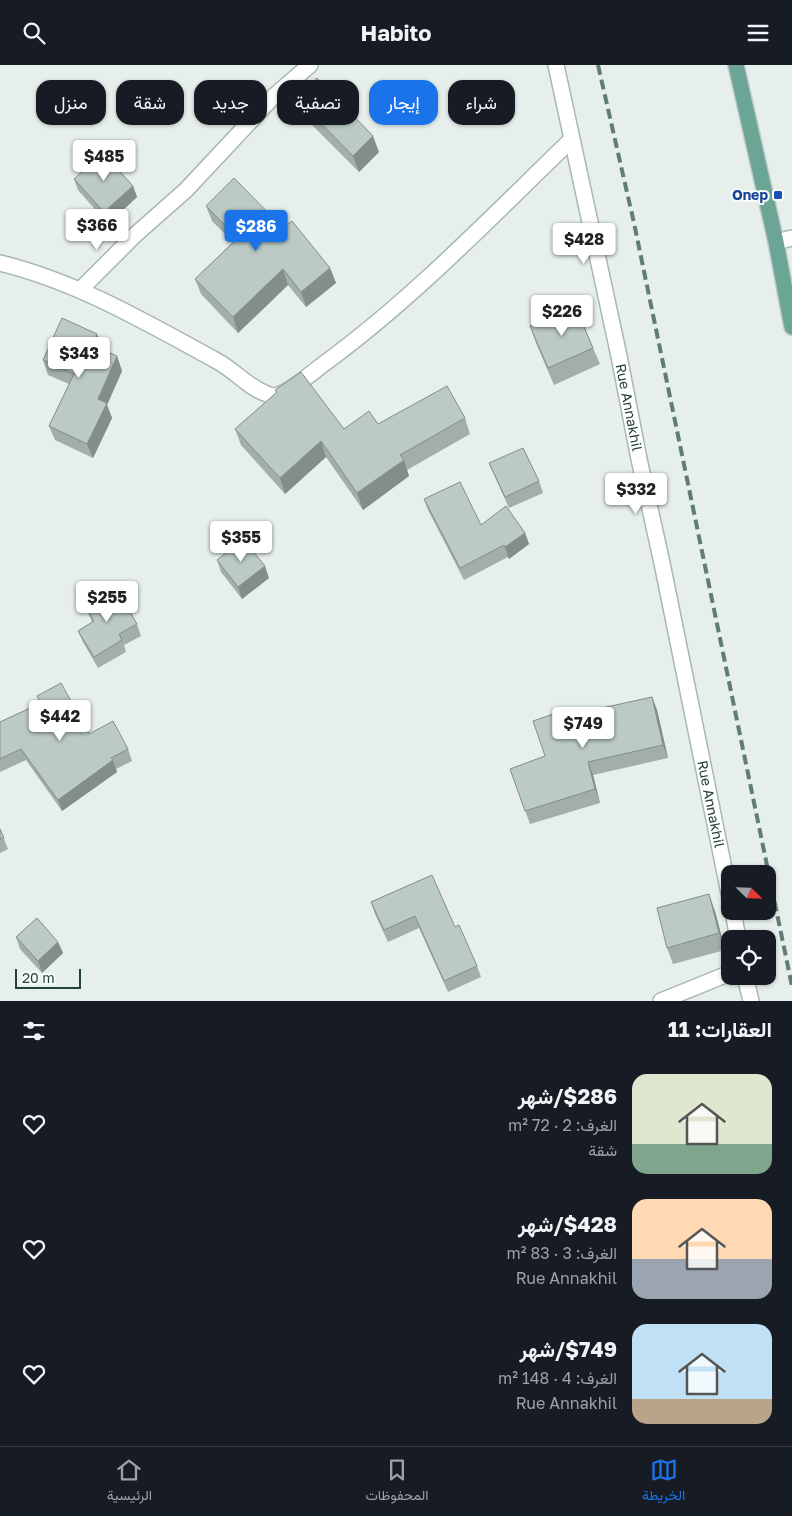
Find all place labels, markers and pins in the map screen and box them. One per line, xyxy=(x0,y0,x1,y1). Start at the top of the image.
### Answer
pin: $485 xyxy=(74,139,134,182)
place label: Onep xyxy=(732,186,768,203)
marker: Onep xyxy=(772,189,784,201)
pin: $366 xyxy=(67,209,127,251)
pin: $286 xyxy=(226,209,286,252)
pin: $428 xyxy=(554,223,614,265)
pin: $226 xyxy=(532,295,592,337)
pin: $343 xyxy=(49,337,109,379)
pin: $332 xyxy=(606,473,666,515)
pin: $355 xyxy=(211,521,271,563)
pin: $255 xyxy=(77,581,137,623)
pin: $442 xyxy=(30,699,90,742)
pin: $749 xyxy=(553,707,613,749)

